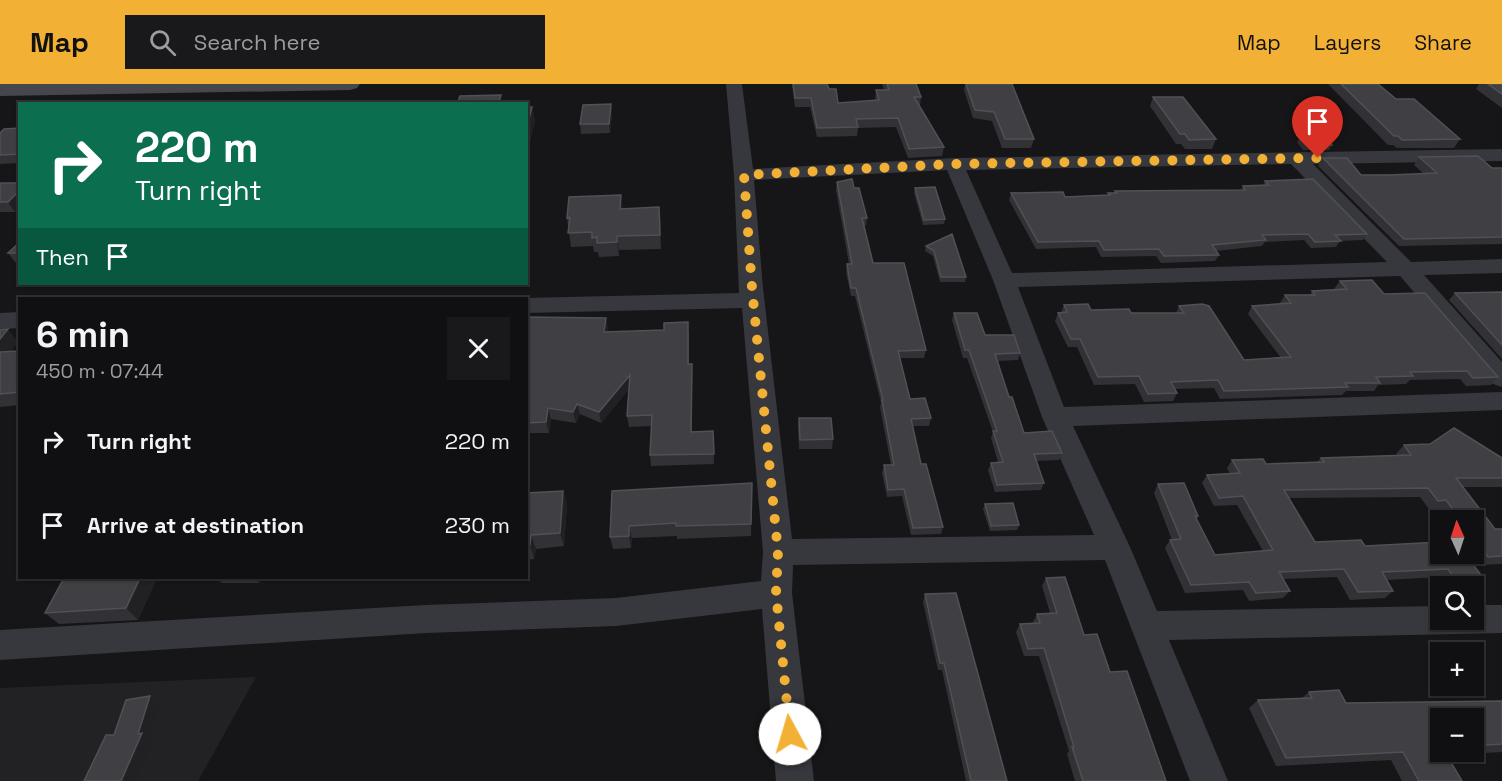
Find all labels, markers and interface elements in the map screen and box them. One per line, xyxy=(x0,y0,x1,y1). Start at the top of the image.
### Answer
search box xyxy=(125,15,545,69)
text: Map xyxy=(30,24,89,60)
icon: search xyxy=(146,26,179,59)
text: Search here xyxy=(194,28,321,56)
text: Map xyxy=(1237,29,1281,56)
text: Layers xyxy=(1314,29,1381,56)
text: Share xyxy=(1414,29,1472,56)
pin xyxy=(1292,96,1343,158)
icon: arrive xyxy=(1301,105,1334,138)
text: 220 m xyxy=(135,121,259,174)
icon: right xyxy=(36,126,114,204)
text: Turn right xyxy=(135,173,262,208)
icon: arrive xyxy=(101,240,134,273)
text: Then xyxy=(36,243,89,271)
text: 6 min xyxy=(36,312,130,358)
button: close xyxy=(447,317,510,380)
text: 450 m · 07:44 xyxy=(36,358,163,384)
icon: right xyxy=(36,425,69,458)
text: Turn right xyxy=(87,427,192,455)
text: 220 m xyxy=(445,427,510,455)
icon: arrive xyxy=(36,509,69,542)
north arrow xyxy=(1430,510,1484,564)
map controls xyxy=(1430,510,1484,762)
text: Arrive at destination xyxy=(87,511,304,539)
text: 230 m xyxy=(445,511,510,539)
button: search xyxy=(1430,576,1484,630)
button: + xyxy=(1430,642,1484,696)
position arrow xyxy=(758,702,822,766)
button: − xyxy=(1430,708,1484,762)

